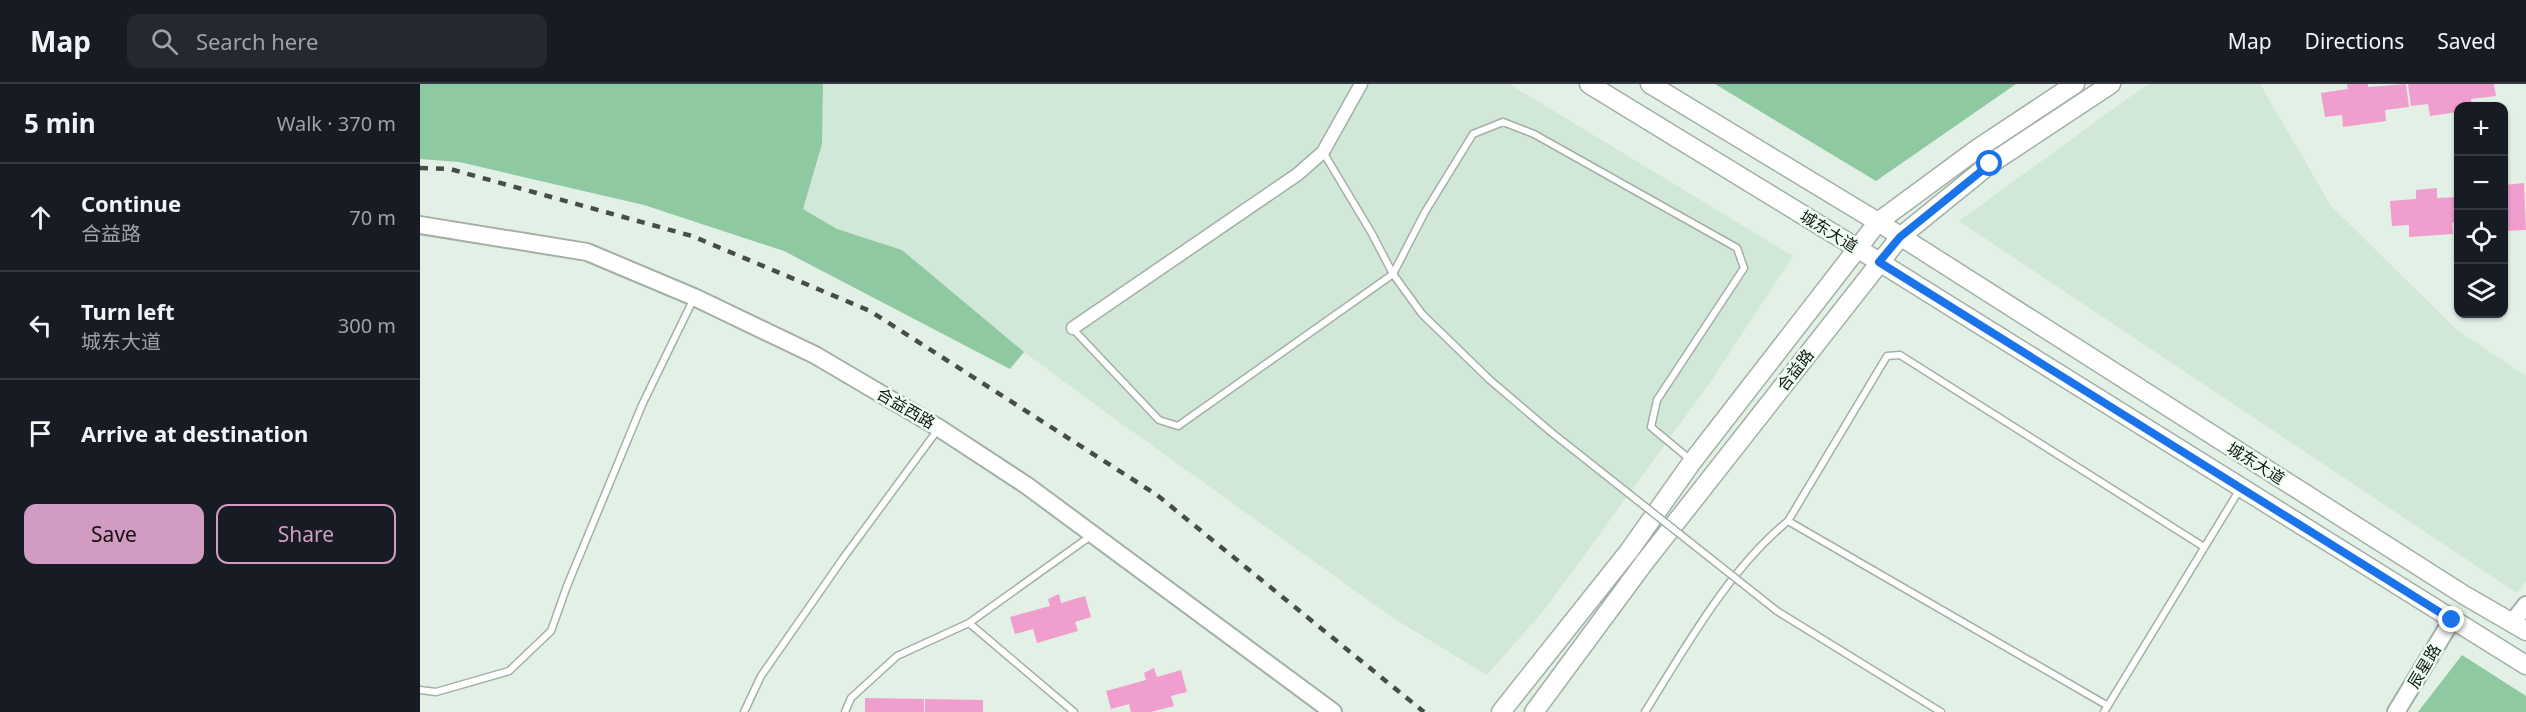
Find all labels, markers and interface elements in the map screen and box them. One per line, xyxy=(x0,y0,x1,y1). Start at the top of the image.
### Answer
search box xyxy=(127,14,547,68)
text: Map xyxy=(30,22,91,60)
icon: search xyxy=(148,25,181,58)
text: Search here xyxy=(196,26,318,56)
text: Map xyxy=(2228,27,2272,55)
text: Directions xyxy=(2305,27,2404,55)
text: Saved xyxy=(2437,27,2496,55)
map controls xyxy=(2454,102,2508,318)
button: + xyxy=(2454,102,2508,156)
text: 5 min xyxy=(24,105,96,141)
text: Walk · 370 m xyxy=(277,110,396,137)
route start xyxy=(1976,150,2002,176)
button: − xyxy=(2454,156,2508,210)
text: Continue xyxy=(81,188,181,218)
icon: ahead xyxy=(24,201,57,234)
text: 70 m xyxy=(349,204,396,231)
street label: 城东大道 xyxy=(1796,205,1862,257)
button: locate xyxy=(2454,210,2508,264)
text: 合益路 xyxy=(81,220,141,247)
button: layers xyxy=(2454,264,2508,318)
text: Turn left xyxy=(81,296,175,326)
icon: left xyxy=(24,309,57,342)
text: 300 m xyxy=(338,312,396,339)
text: 城东大道 xyxy=(81,328,161,355)
street label: 合益路 xyxy=(1772,344,1818,396)
street label: 合益西路 xyxy=(873,382,939,434)
icon: arrive xyxy=(24,417,57,450)
text: Arrive at destination xyxy=(81,418,308,448)
street label: 城东大道 xyxy=(2223,437,2289,489)
button: Save xyxy=(24,504,204,564)
button: Share xyxy=(216,504,396,564)
route end xyxy=(2438,606,2464,632)
street label: 辰星路 xyxy=(2402,640,2446,692)

